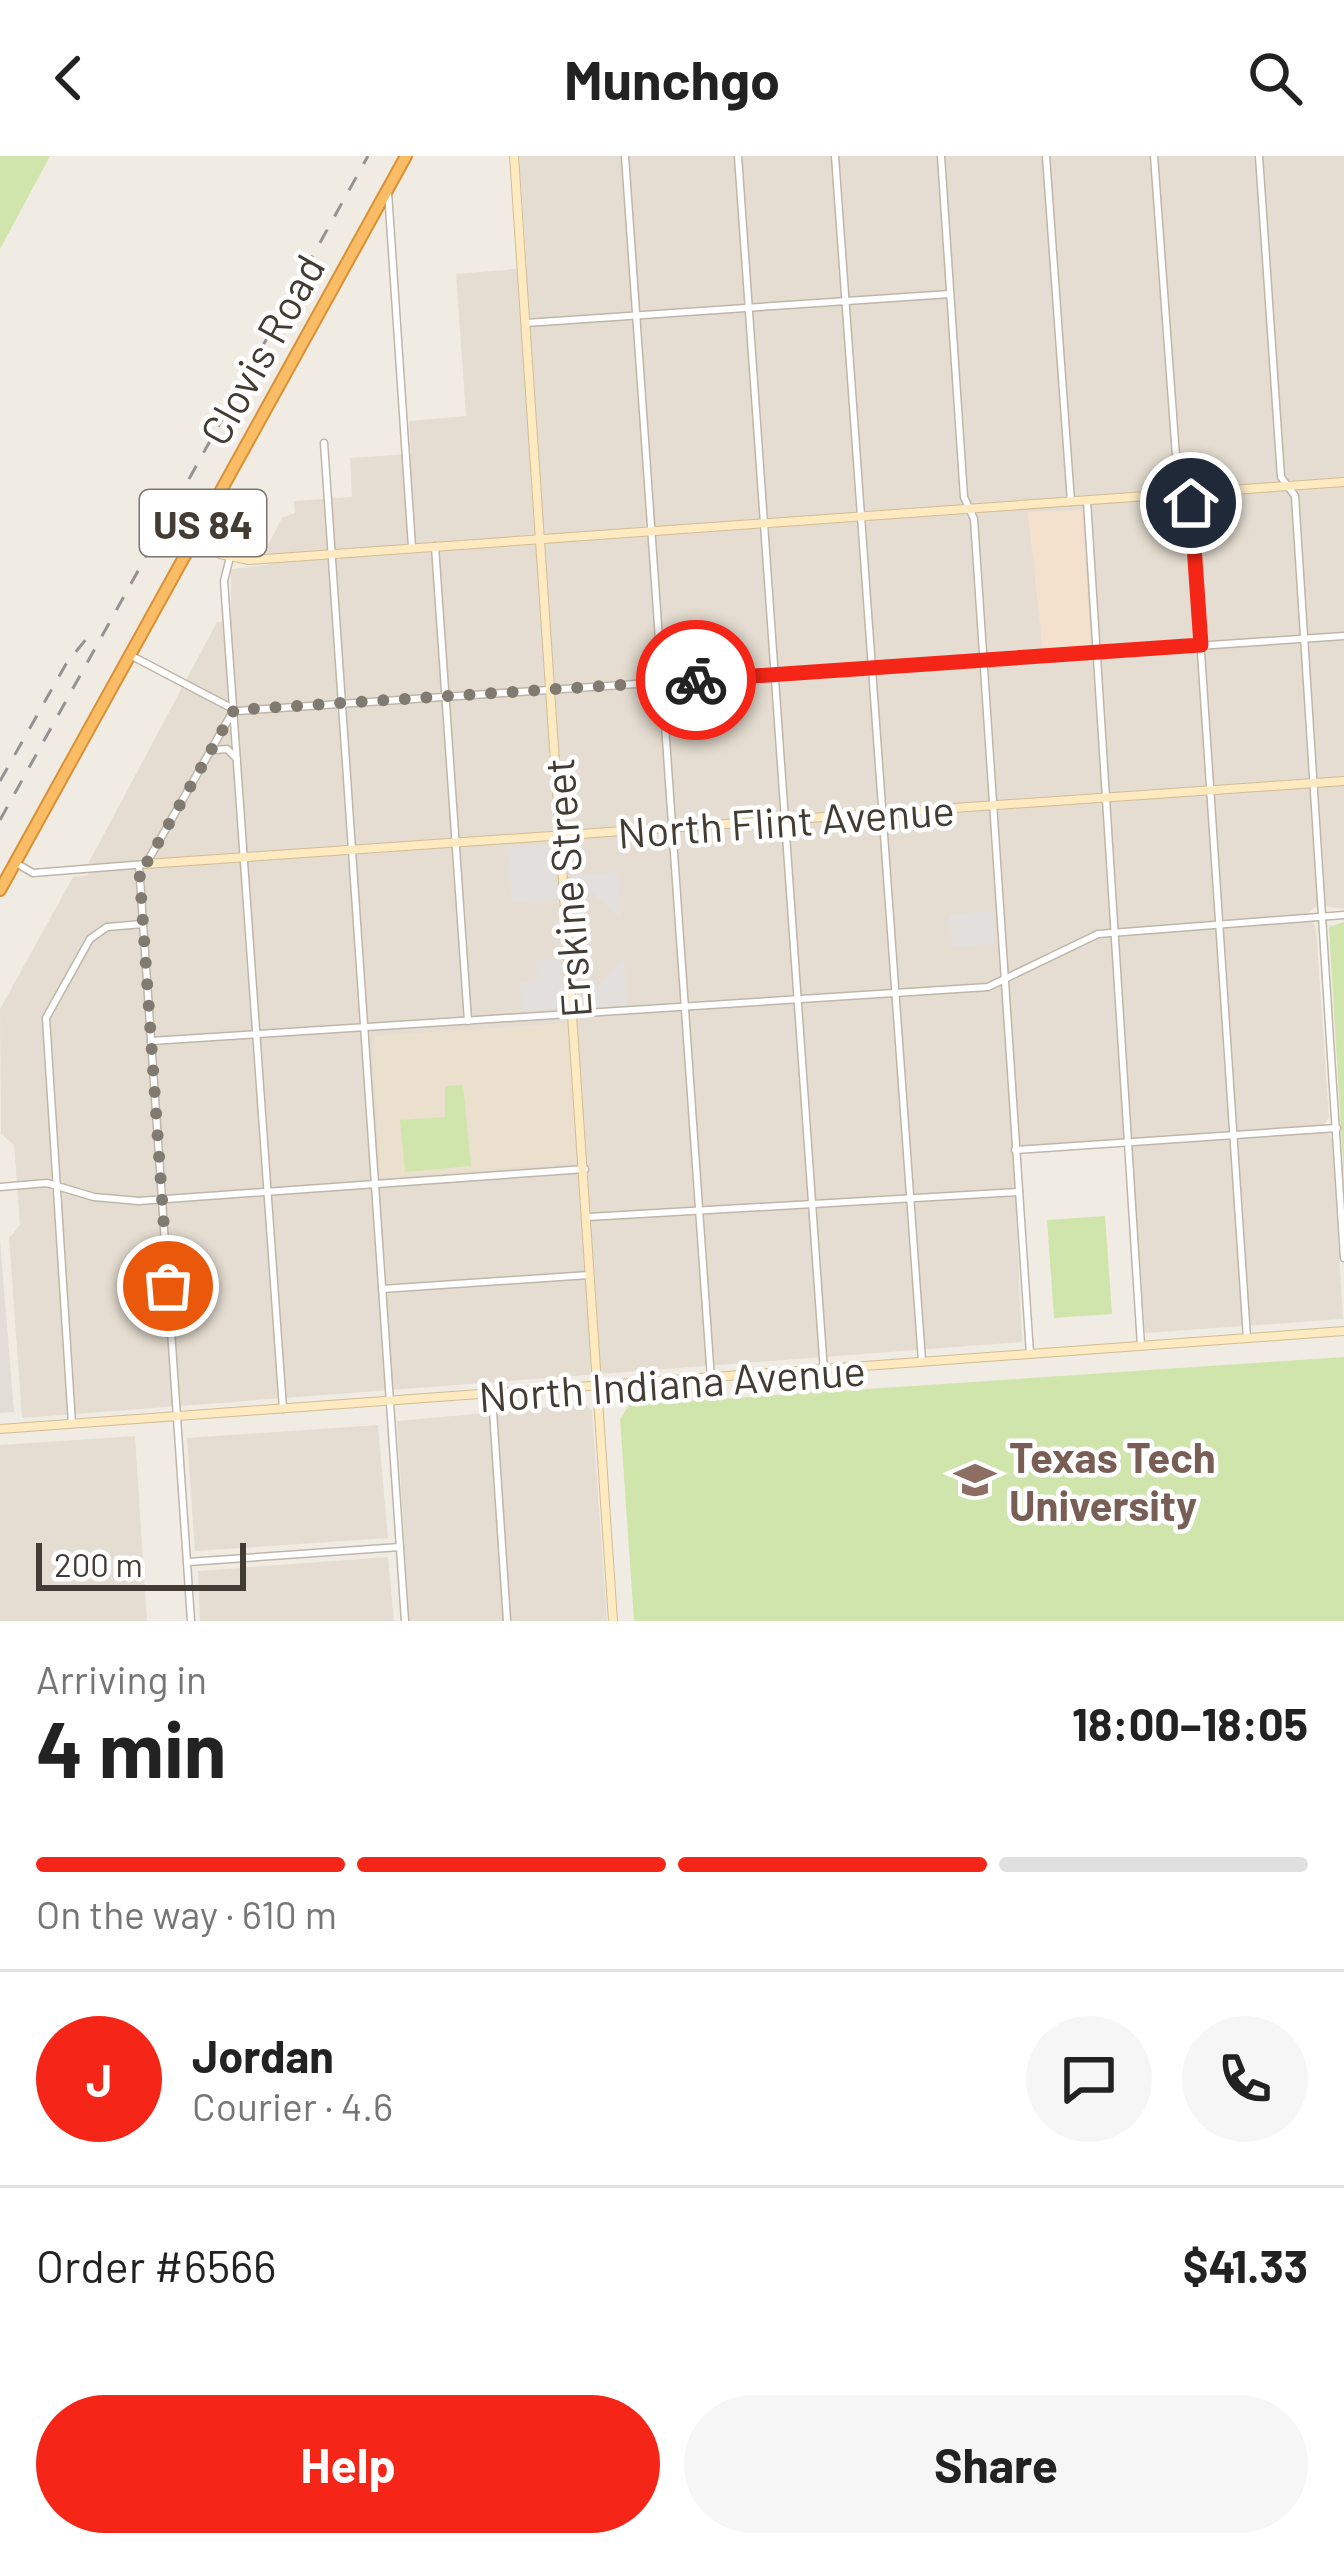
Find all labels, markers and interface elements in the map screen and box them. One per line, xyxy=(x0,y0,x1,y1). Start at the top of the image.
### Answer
icon: back xyxy=(36,45,102,111)
icon: search xyxy=(1242,45,1308,111)
text: Munchgo xyxy=(564,46,780,111)
street label: Clovis Road xyxy=(188,245,334,453)
pin xyxy=(1140,452,1242,554)
icon: home xyxy=(1158,470,1224,536)
road number: US 84 xyxy=(140,490,266,556)
courier xyxy=(636,620,756,740)
icon: bike xyxy=(663,647,729,713)
street label: Erskine Street xyxy=(532,756,600,1020)
street label: North Flint Avenue xyxy=(616,783,956,857)
pin xyxy=(117,1235,219,1337)
icon: bag xyxy=(135,1253,201,1319)
street label: North Indiana Avenue xyxy=(477,1344,867,1420)
place label: Texas Tech University xyxy=(1009,1431,1216,1530)
school or university icon: Texas Tech University xyxy=(952,1457,998,1503)
scale bar xyxy=(36,1537,246,1590)
text: 200 m xyxy=(54,1544,143,1584)
text: Arriving in xyxy=(36,1655,207,1702)
text: 18:00–18:05 xyxy=(1072,1696,1308,1750)
text: 4 min xyxy=(36,1700,226,1794)
text: On the way · 610 m xyxy=(36,1890,337,1937)
button: chat xyxy=(1026,2016,1152,2142)
button: phone xyxy=(1182,2016,1308,2142)
text: Jordan xyxy=(192,2028,334,2082)
text: J xyxy=(86,2052,112,2106)
text: Courier · 4.6 xyxy=(192,2082,393,2129)
text: Order #6566 xyxy=(36,2238,276,2292)
text: $41.33 xyxy=(1183,2238,1308,2292)
button: Help xyxy=(36,2395,660,2533)
button: Share xyxy=(684,2395,1308,2533)

